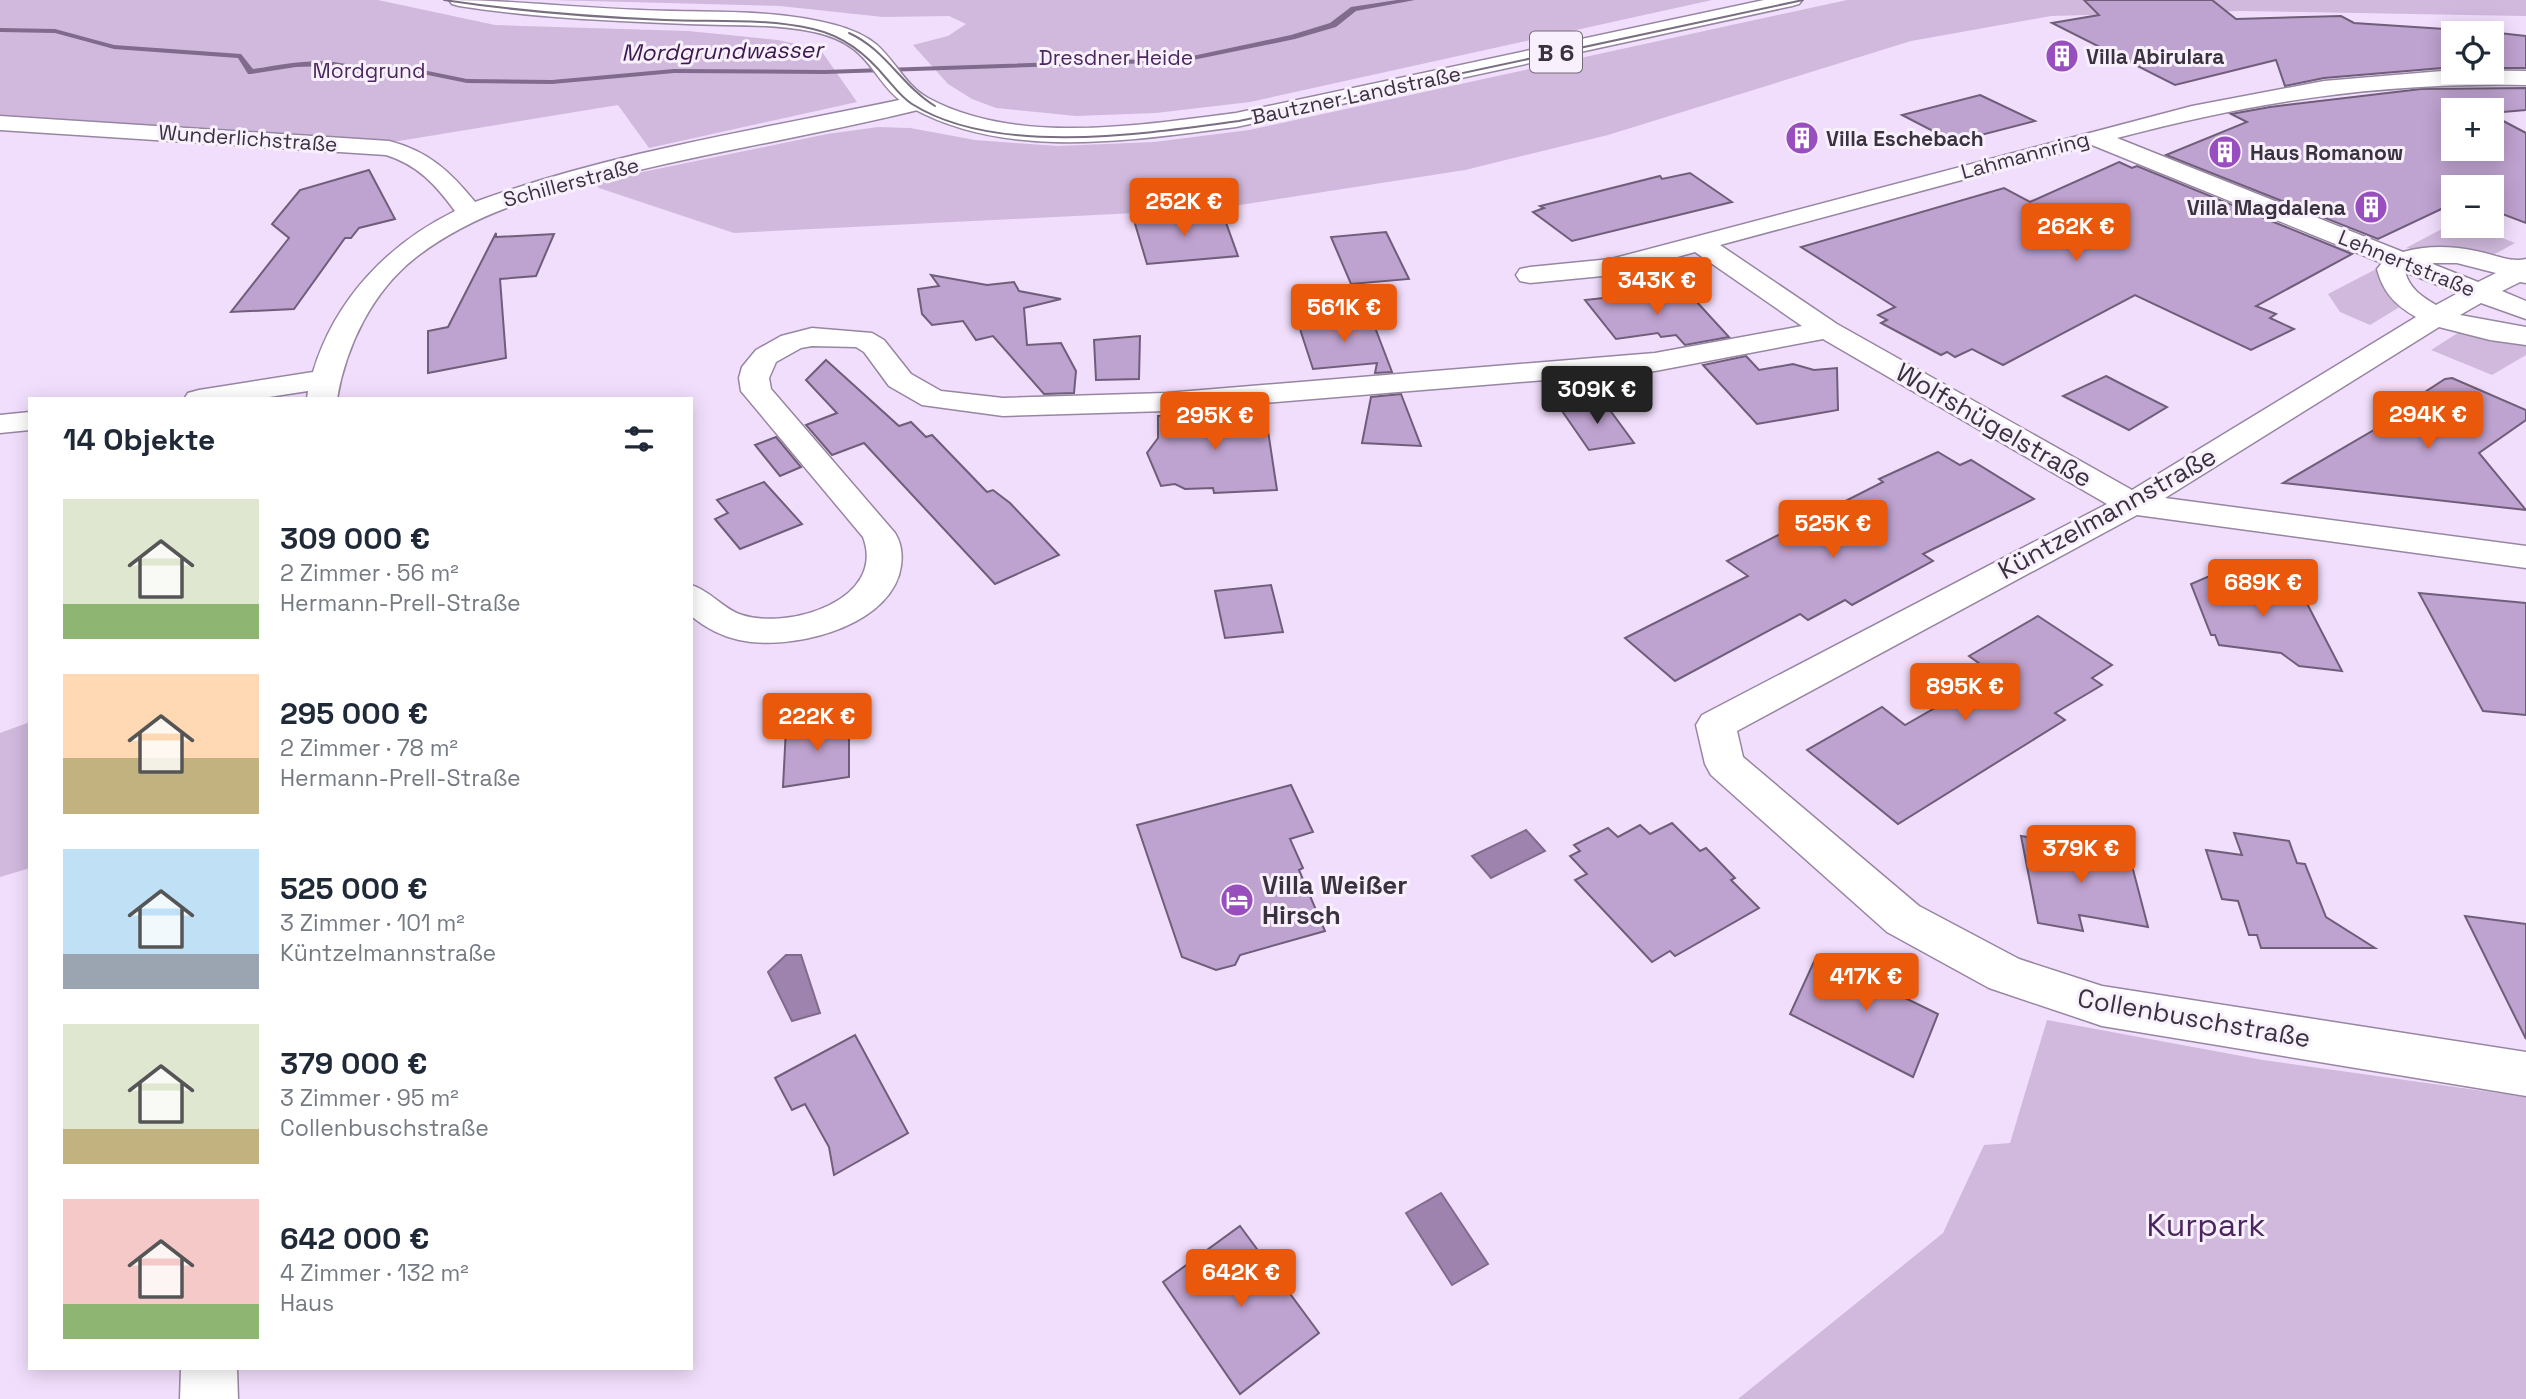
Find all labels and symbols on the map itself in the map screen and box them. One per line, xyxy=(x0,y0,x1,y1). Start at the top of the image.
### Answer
road number: B 6 xyxy=(1530,32,1582,72)
water label: Mordgrundwasser xyxy=(621,34,825,68)
building icon: Villa Abirulara xyxy=(2043,37,2081,75)
place label: Villa Abirulara xyxy=(2086,43,2224,70)
park label: Dresdner Heide xyxy=(1039,44,1193,71)
park label: Mordgrund xyxy=(313,57,425,84)
street label: Bautzner Landstraße xyxy=(1249,60,1463,130)
street label: Wunderlichstraße xyxy=(158,118,338,158)
building icon: Villa Eschebach xyxy=(1783,119,1821,157)
place label: Villa Eschebach xyxy=(1826,125,1984,152)
street label: Lahmannring xyxy=(1958,125,2092,185)
building icon: Haus Romanow xyxy=(2206,133,2244,171)
place label: Haus Romanow xyxy=(2250,139,2403,166)
street label: Schillerstraße xyxy=(500,151,642,213)
pin: 252K € xyxy=(1127,178,1241,238)
building icon: Villa Magdalena xyxy=(2352,188,2390,226)
place label: Villa Magdalena xyxy=(2187,194,2346,221)
pin: 262K € xyxy=(2019,204,2133,263)
street label: Lehnertstraße xyxy=(2335,223,2479,303)
pin: 343K € xyxy=(1600,258,1714,317)
pin: 561K € xyxy=(1287,284,1401,344)
street label: Wolfshügelstraße xyxy=(1890,355,2098,495)
pin: 309K € xyxy=(1540,366,1654,426)
pin: 295K € xyxy=(1158,392,1272,452)
pin: 294K € xyxy=(2371,392,2485,451)
street label: Küntzelmannstraße xyxy=(1992,439,2222,587)
pin: 525K € xyxy=(1776,500,1890,560)
pin: 689K € xyxy=(2206,560,2320,619)
pin: 895K € xyxy=(1908,664,2022,723)
pin: 222K € xyxy=(760,694,874,753)
pin: 379K € xyxy=(2024,826,2138,885)
place label: Villa Weißer Hirsch xyxy=(1262,868,1408,932)
hotel icon: Villa Weißer Hirsch xyxy=(1218,881,1256,919)
pin: 417K € xyxy=(1809,954,1923,1013)
street label: Collenbuschstraße xyxy=(2075,981,2313,1055)
park label: Kurpark xyxy=(2146,1205,2266,1245)
pin: 642K € xyxy=(1184,1250,1298,1309)

